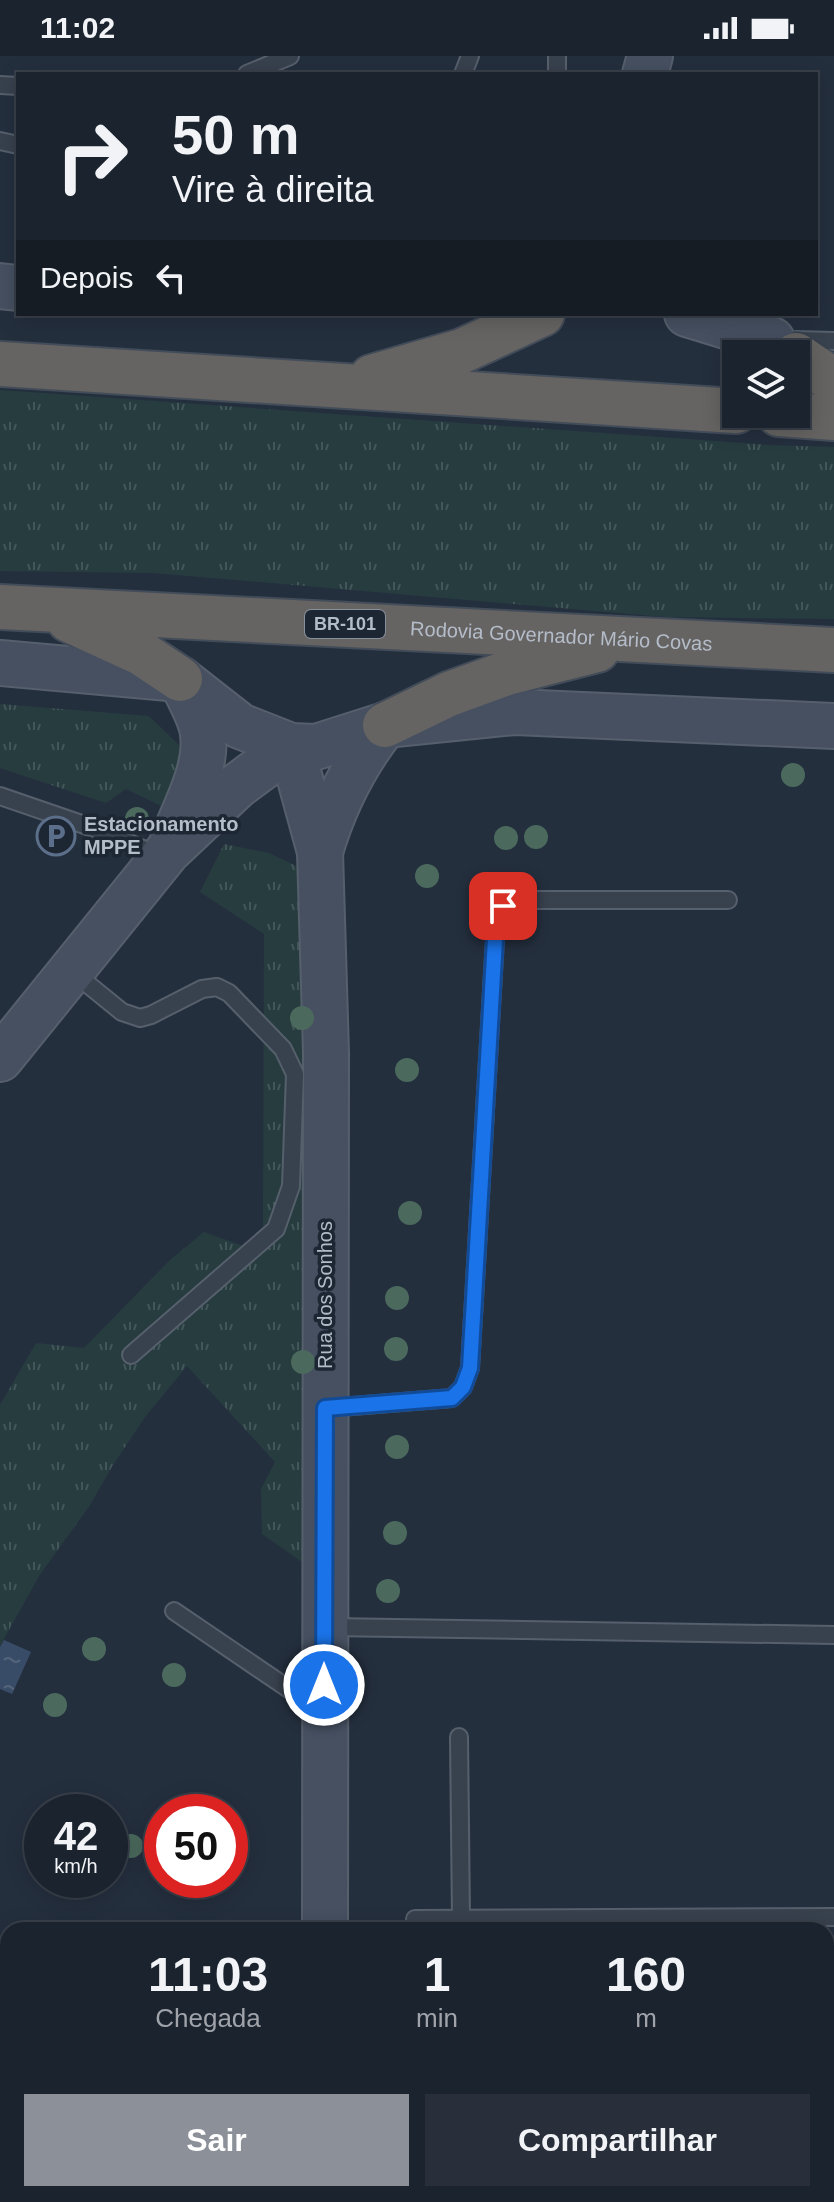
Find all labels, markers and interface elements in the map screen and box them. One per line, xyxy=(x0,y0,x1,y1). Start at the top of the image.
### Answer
text: 11:02 xyxy=(40,11,115,44)
text: 50 m xyxy=(172,103,300,166)
icon: right xyxy=(40,104,144,208)
text: Vire à direita xyxy=(172,169,373,210)
icon: left xyxy=(149,256,193,300)
text: Depois xyxy=(40,261,133,294)
map controls xyxy=(722,340,810,428)
button: layers xyxy=(722,340,810,428)
road number: BR-101 xyxy=(305,610,385,638)
street label: Rodovia Governador Mário Covas xyxy=(410,617,713,655)
place label: Estacionamento MPPE xyxy=(84,813,238,858)
parking icon: Estacionamento MPPE xyxy=(35,815,77,857)
pin xyxy=(469,872,537,940)
icon: arrive xyxy=(481,884,525,928)
street label: Rua dos Sonhos xyxy=(314,1221,336,1369)
position arrow xyxy=(282,1643,366,1727)
speed limit sign: 50 xyxy=(144,1794,248,1898)
text: 42 xyxy=(54,1814,98,1858)
text: km/h xyxy=(54,1855,98,1877)
text: 11:03 xyxy=(148,1948,268,2001)
text: 1 xyxy=(424,1948,450,2001)
text: 160 xyxy=(606,1948,686,2001)
text: Chegada xyxy=(155,2003,261,2033)
text: min xyxy=(416,2003,458,2033)
text: m xyxy=(635,2003,657,2033)
button: Sair xyxy=(24,2094,409,2186)
button: Compartilhar xyxy=(425,2094,810,2186)

